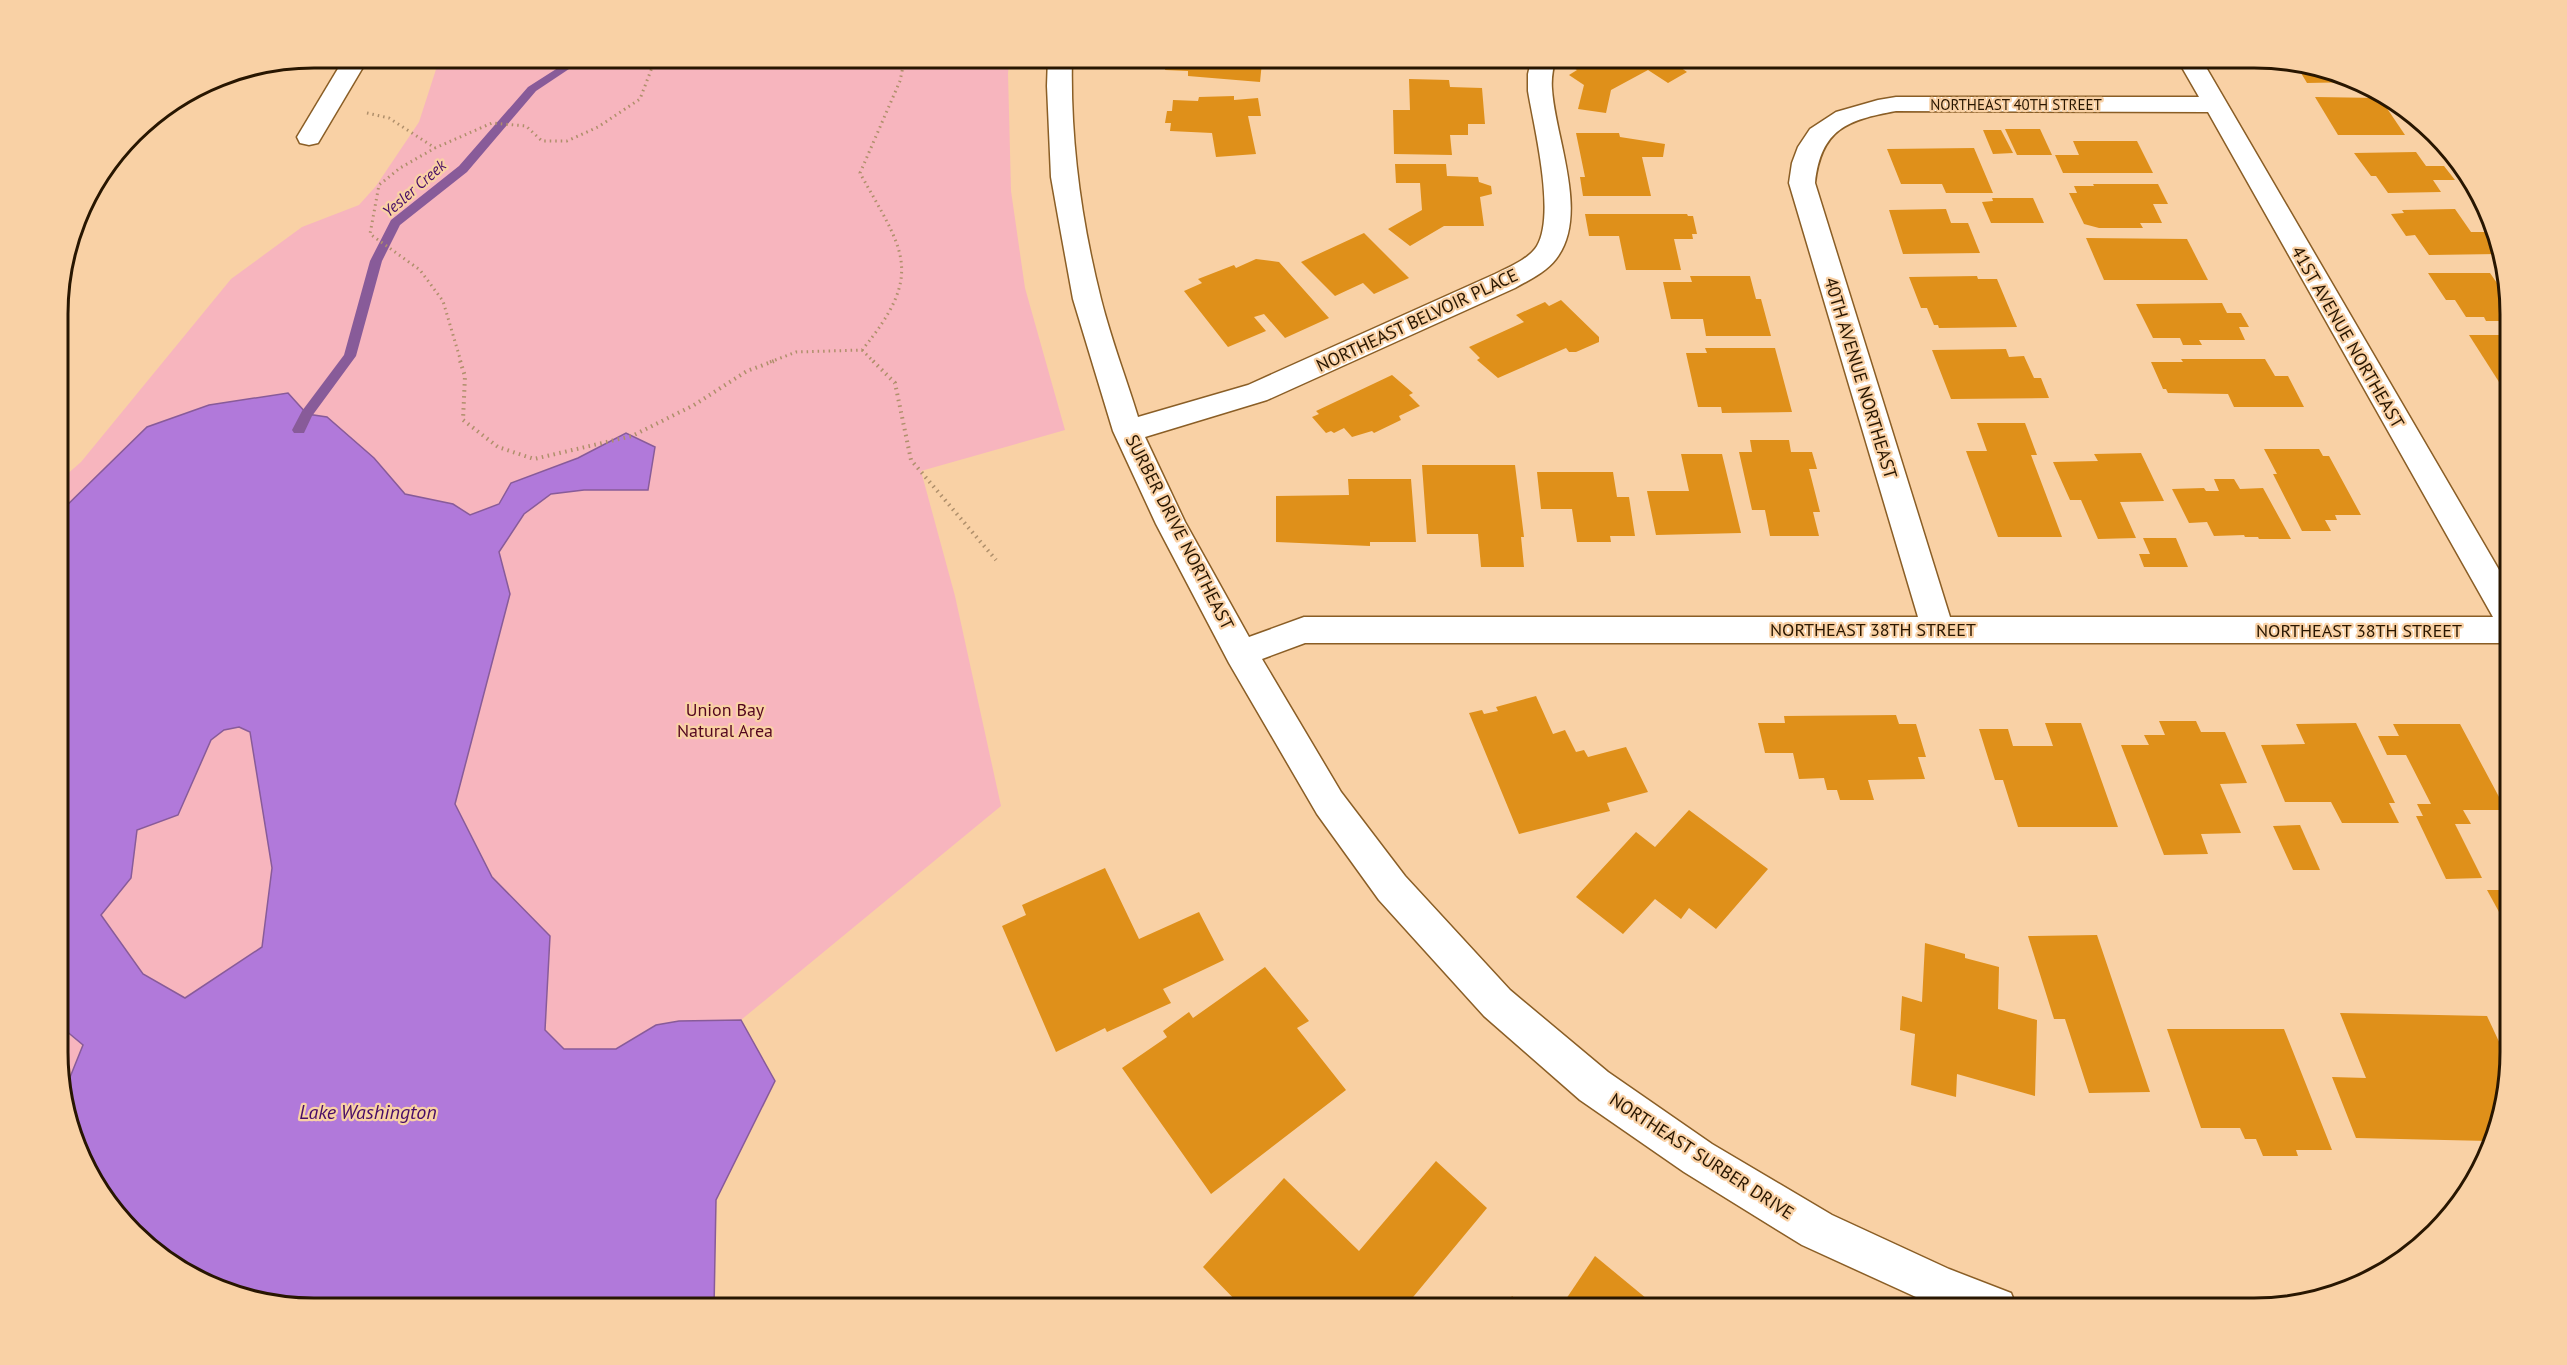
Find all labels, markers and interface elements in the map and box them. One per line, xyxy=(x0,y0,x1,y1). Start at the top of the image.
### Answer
street label: NORTHEAST 40TH STREET xyxy=(1930,95,2103,114)
water label: Yesler Creek xyxy=(378,154,451,221)
street label: 41ST AVENUE NORTHEAST xyxy=(2286,242,2410,432)
street label: NORTHEAST BELVOIR PLACE xyxy=(1313,263,1521,377)
street label: 40TH AVENUE NORTHEAST xyxy=(1819,274,1903,482)
street label: SURBER DRIVE NORTHEAST xyxy=(1121,431,1239,633)
street label: NORTHEAST 38TH STREET xyxy=(1770,618,1976,641)
street label: NORTHEAST 38TH STREET xyxy=(2256,619,2462,642)
park label: Union Bay Natural Area xyxy=(677,698,773,742)
street label: NORTHEAST SURBER DRIVE xyxy=(1605,1088,1799,1224)
water label: Lake Washington xyxy=(299,1099,437,1125)

